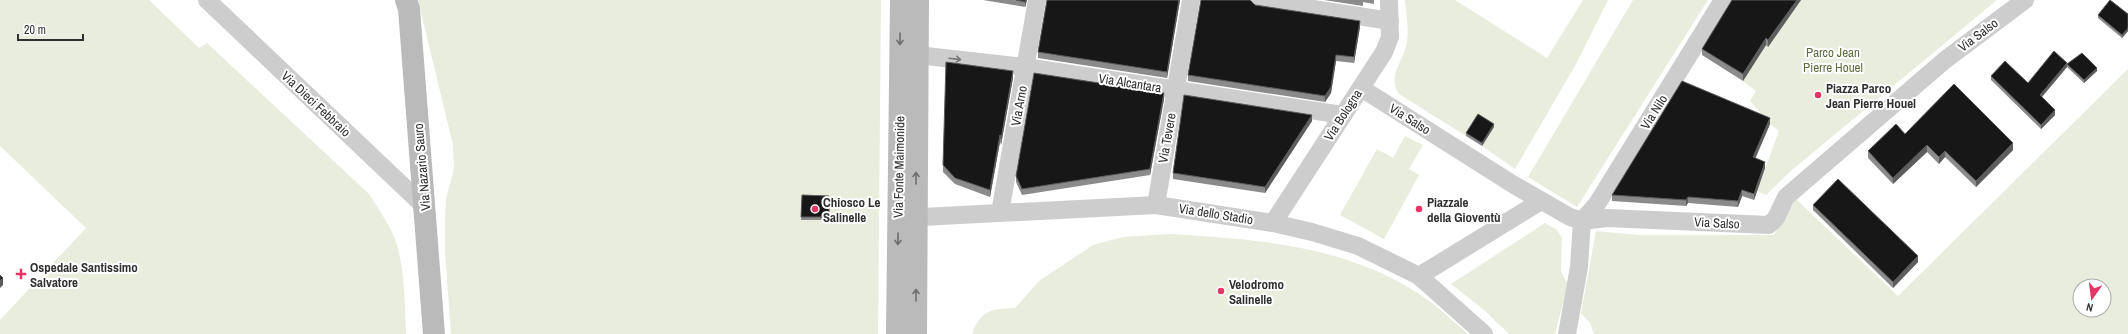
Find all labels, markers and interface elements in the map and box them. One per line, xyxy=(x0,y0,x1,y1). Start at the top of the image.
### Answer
street label: Via Salso xyxy=(1955,14,2001,55)
scale bar xyxy=(18,16,83,42)
text: 20 m xyxy=(24,22,46,38)
one-way arrow xyxy=(897,32,904,45)
park label: Parco Jean Pierre Houel xyxy=(1803,44,1863,76)
one-way arrow xyxy=(948,55,961,63)
street label: Via Dieci Febbraio xyxy=(278,68,354,141)
street label: Via Alcantara xyxy=(1097,70,1163,96)
place label: Piazza Parco Jean Pierre Houel xyxy=(1826,80,1916,112)
street label: Via Arno xyxy=(1007,84,1031,128)
street label: Via Bologna xyxy=(1320,86,1366,144)
marker: Piazza Parco Jean Pierre Houel xyxy=(1813,90,1823,100)
street label: Via Nilo xyxy=(1637,91,1671,133)
street label: Via Salso xyxy=(1386,100,1434,138)
street label: Via Tevere xyxy=(1154,112,1180,164)
street label: Via Fonte Maimonide xyxy=(890,116,908,218)
street label: Via Nazario Sauro xyxy=(410,123,434,211)
one-way arrow xyxy=(912,172,920,185)
place label: Chiosco Le Salinelle xyxy=(823,194,881,226)
place label: Piazzale della Gioventù xyxy=(1427,194,1500,226)
street label: Via dello Stadio xyxy=(1178,200,1254,228)
marker: Chiosco Le Salinelle xyxy=(810,204,820,214)
marker: Piazzale della Gioventù xyxy=(1414,204,1424,214)
street label: Via Salso xyxy=(1694,213,1740,233)
one-way arrow xyxy=(894,232,902,245)
place label: Ospedale Santissimo Salvatore xyxy=(30,259,138,291)
marker: Ospedale Santissimo Salvatore xyxy=(15,268,27,280)
place label: Velodromo Salinelle xyxy=(1229,276,1284,308)
north arrow xyxy=(2072,278,2112,318)
marker: Velodromo Salinelle xyxy=(1216,286,1226,296)
one-way arrow xyxy=(912,289,920,302)
text: N xyxy=(2085,300,2094,315)

